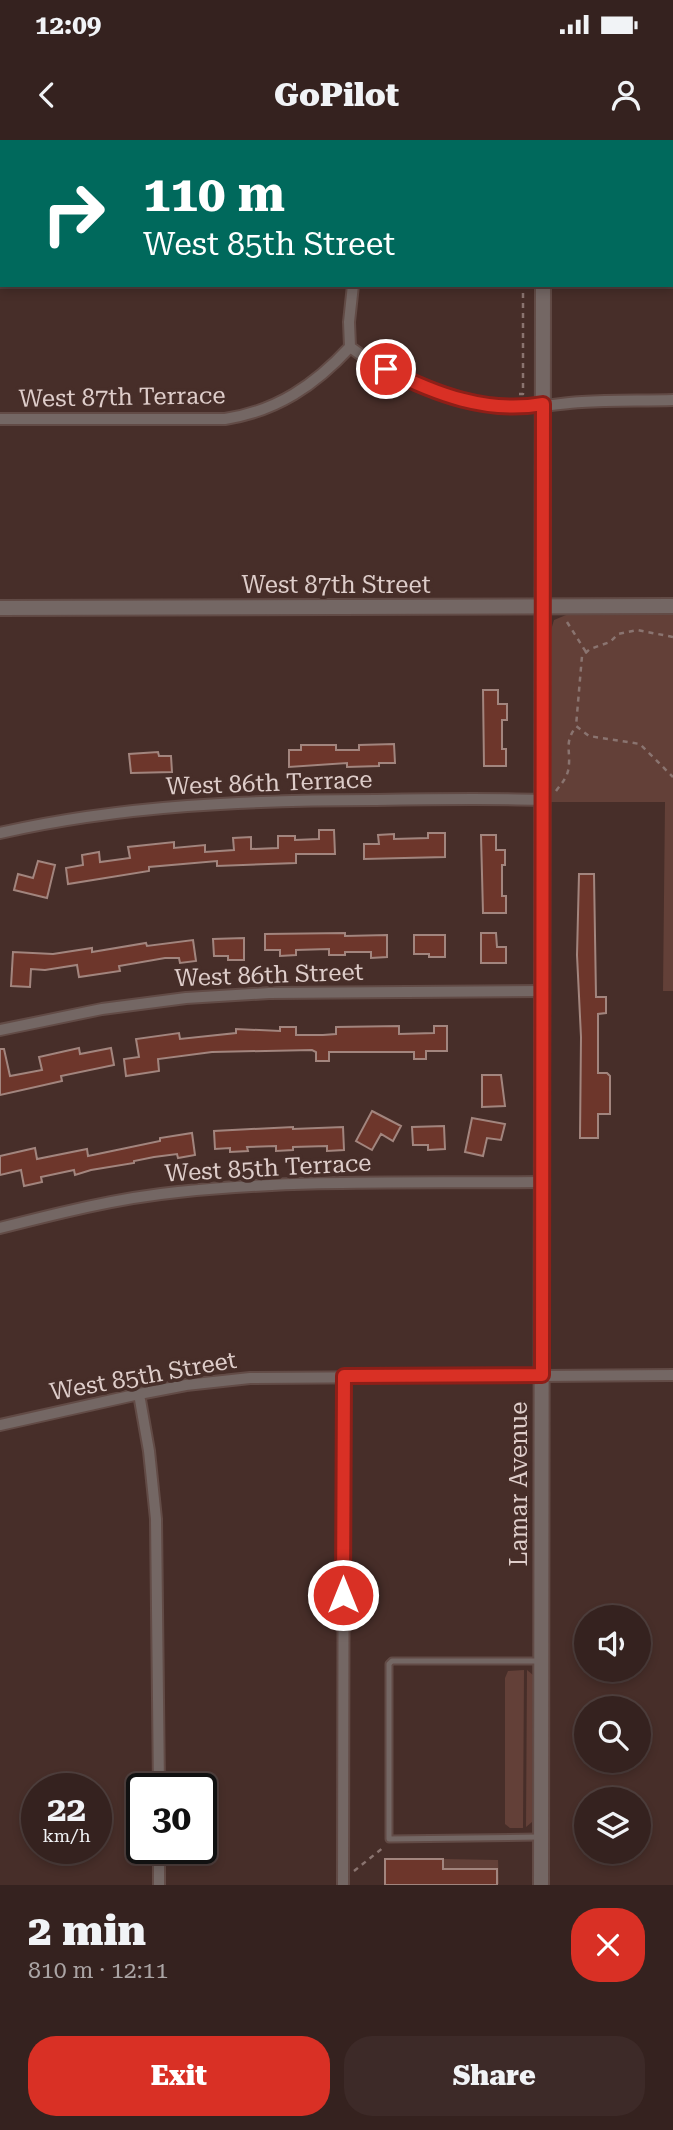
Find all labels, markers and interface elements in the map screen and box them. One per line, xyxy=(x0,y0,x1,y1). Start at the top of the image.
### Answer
text: 12:09 xyxy=(35,10,101,40)
icon: back xyxy=(28,76,66,114)
text: GoPilot xyxy=(274,76,399,114)
icon: person xyxy=(607,76,645,114)
text: 110 m xyxy=(143,166,285,223)
icon: right xyxy=(28,168,119,259)
text: West 85th Street xyxy=(143,225,395,263)
pin xyxy=(356,339,416,399)
icon: arrive xyxy=(367,350,405,388)
street label: West 87th Terrace xyxy=(18,381,226,413)
street label: West 87th Street xyxy=(241,571,431,599)
street label: West 86th Terrace xyxy=(165,765,373,801)
street label: West 86th Street xyxy=(174,958,364,992)
street label: West 85th Terrace xyxy=(164,1149,372,1187)
street label: West 85th Street xyxy=(47,1346,239,1406)
street label: Lamar Avenue xyxy=(505,1402,533,1566)
position arrow xyxy=(306,1558,380,1632)
map controls xyxy=(574,1605,651,1864)
button: sound xyxy=(574,1605,651,1682)
button: search xyxy=(574,1696,651,1773)
speed limit sign: 30 xyxy=(126,1773,217,1864)
button: layers xyxy=(574,1787,651,1864)
text: 22 xyxy=(47,1789,86,1830)
text: km/h xyxy=(42,1825,91,1846)
text: 2 min xyxy=(28,1906,146,1955)
button: close xyxy=(571,1908,645,1982)
text: 810 m · 12:11 xyxy=(28,1957,168,1984)
button: Exit xyxy=(28,2036,330,2116)
button: Share xyxy=(344,2036,645,2116)

